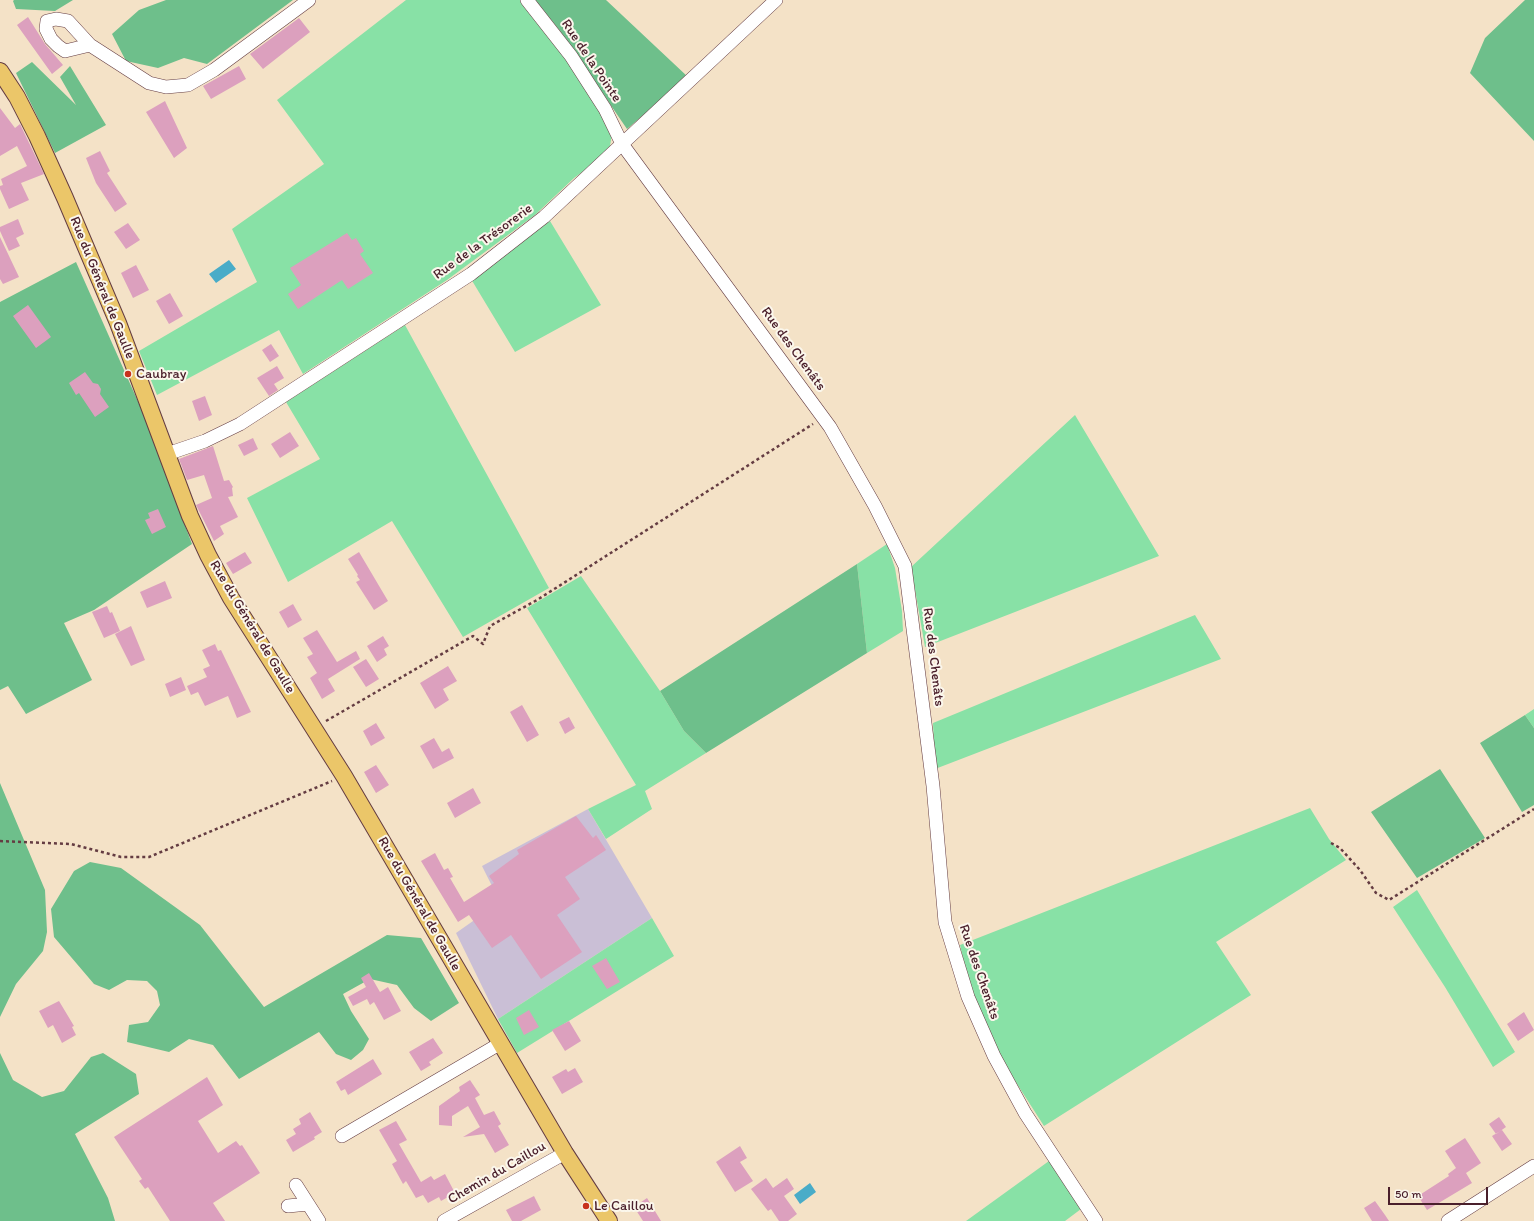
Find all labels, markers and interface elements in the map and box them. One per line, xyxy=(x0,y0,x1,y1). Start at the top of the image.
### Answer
street label: Rue de la Pointe xyxy=(557,16,625,106)
street label: Rue de la Trésorerie xyxy=(430,200,536,284)
street label: Rue du Général de Gaulle xyxy=(66,214,138,362)
street label: Rue des Chenâts xyxy=(757,304,829,394)
place label: Caubray xyxy=(136,366,186,382)
marker: Caubray xyxy=(123,369,133,379)
street label: Rue du Général de Gaulle xyxy=(206,558,298,696)
street label: Rue des Chenâts xyxy=(919,607,947,707)
street label: Rue du Général de Gaulle xyxy=(374,834,464,974)
street label: Rue des Chenâts xyxy=(955,922,1003,1022)
street label: Chemin du Caillou xyxy=(445,1138,549,1208)
scale bar xyxy=(1390,1179,1490,1205)
text: 50 m xyxy=(1395,1187,1421,1201)
place label: Le Caillou xyxy=(594,1198,654,1214)
marker: Le Caillou xyxy=(581,1201,591,1211)

